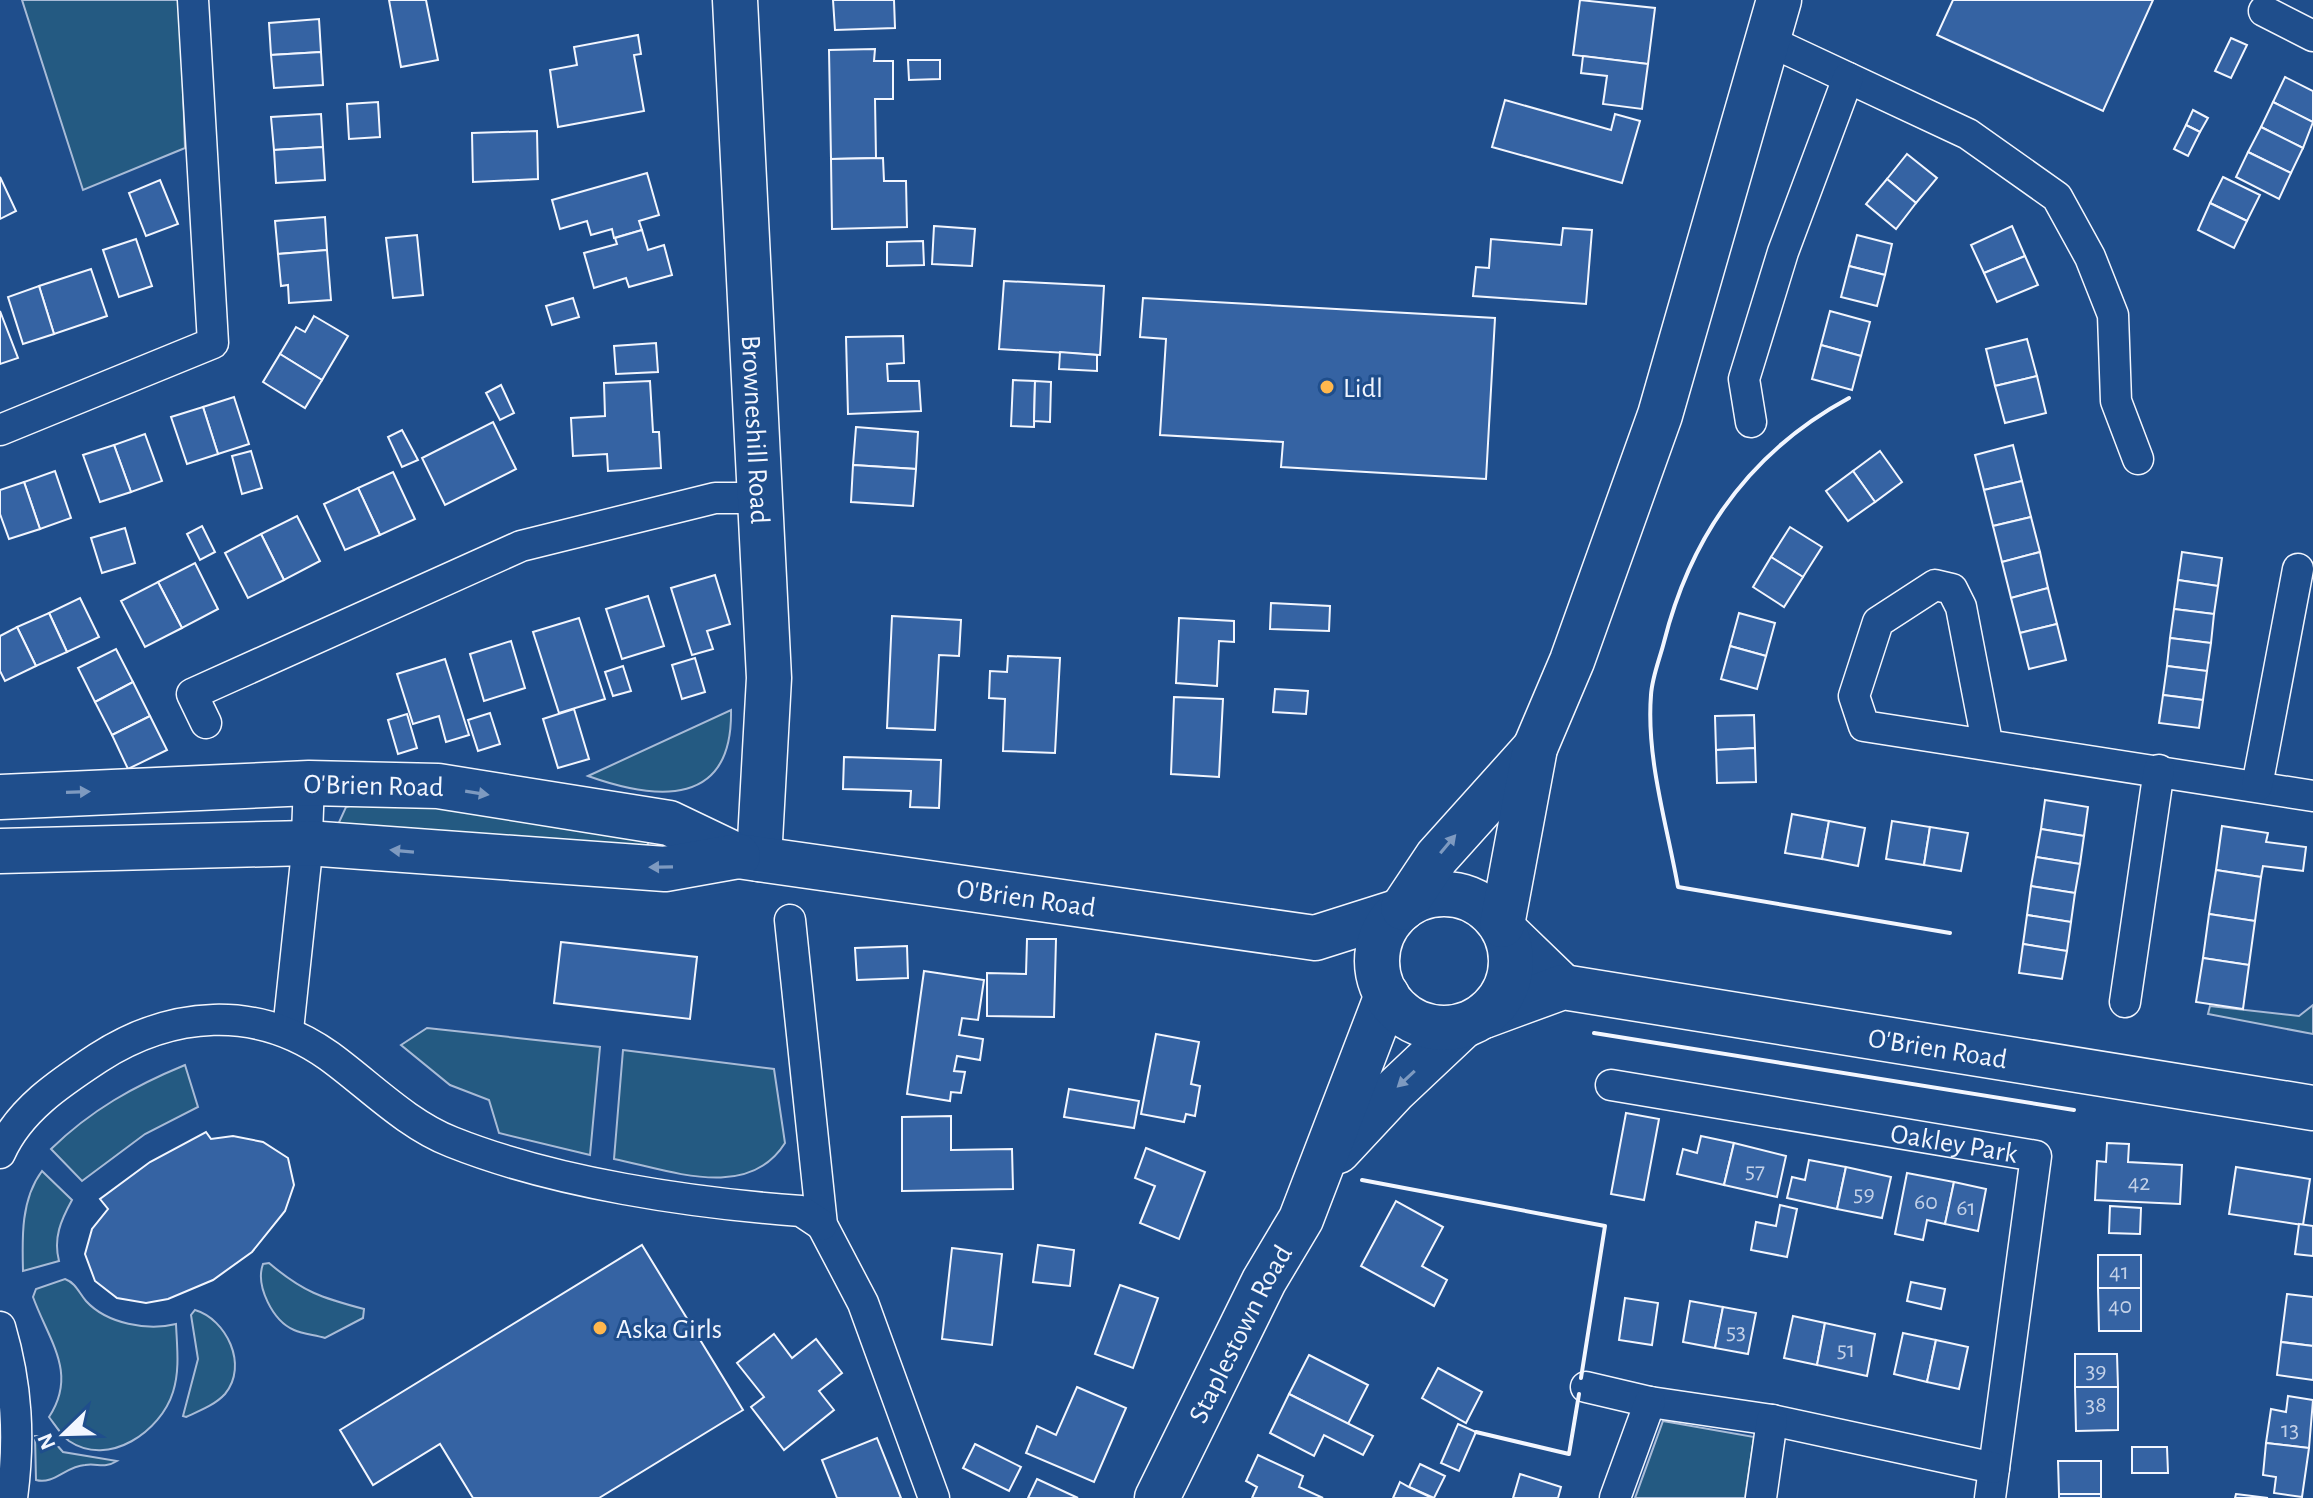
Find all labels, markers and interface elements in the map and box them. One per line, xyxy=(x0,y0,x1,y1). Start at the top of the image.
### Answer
street label: Browneshill Road xyxy=(736,334,773,525)
place label: Lidl xyxy=(1343,375,1383,403)
marker: Lidl xyxy=(1318,378,1336,396)
street label: O'Brien Road xyxy=(303,771,444,802)
one-way arrow xyxy=(66,786,91,799)
one-way arrow xyxy=(465,787,490,799)
one-way arrow xyxy=(1439,834,1456,854)
one-way arrow xyxy=(389,844,414,857)
one-way arrow xyxy=(648,861,673,873)
street label: O'Brien Road xyxy=(955,875,1097,923)
street label: O'Brien Road xyxy=(1866,1024,2009,1074)
one-way arrow xyxy=(1397,1070,1416,1088)
street label: Oakley Park xyxy=(1888,1120,2020,1169)
house number: 57 xyxy=(1745,1159,1765,1183)
house number: 42 xyxy=(2128,1171,2150,1195)
house number: 59 xyxy=(1853,1182,1875,1206)
house number: 60 xyxy=(1914,1190,1938,1214)
house number: 61 xyxy=(1956,1196,1976,1220)
street label: Staplestown Road xyxy=(1184,1241,1298,1428)
house number: 41 xyxy=(2109,1260,2129,1284)
house number: 40 xyxy=(2108,1294,2132,1318)
place label: Aska Girls xyxy=(616,1316,722,1344)
marker: Aska Girls xyxy=(591,1319,609,1337)
house number: 53 xyxy=(1726,1320,1746,1344)
house number: 51 xyxy=(1837,1338,1855,1362)
house number: 39 xyxy=(2085,1359,2107,1383)
house number: 38 xyxy=(2085,1393,2107,1417)
north arrow xyxy=(24,1394,104,1474)
house number: 13 xyxy=(2281,1418,2299,1442)
text: N xyxy=(33,1430,60,1453)

